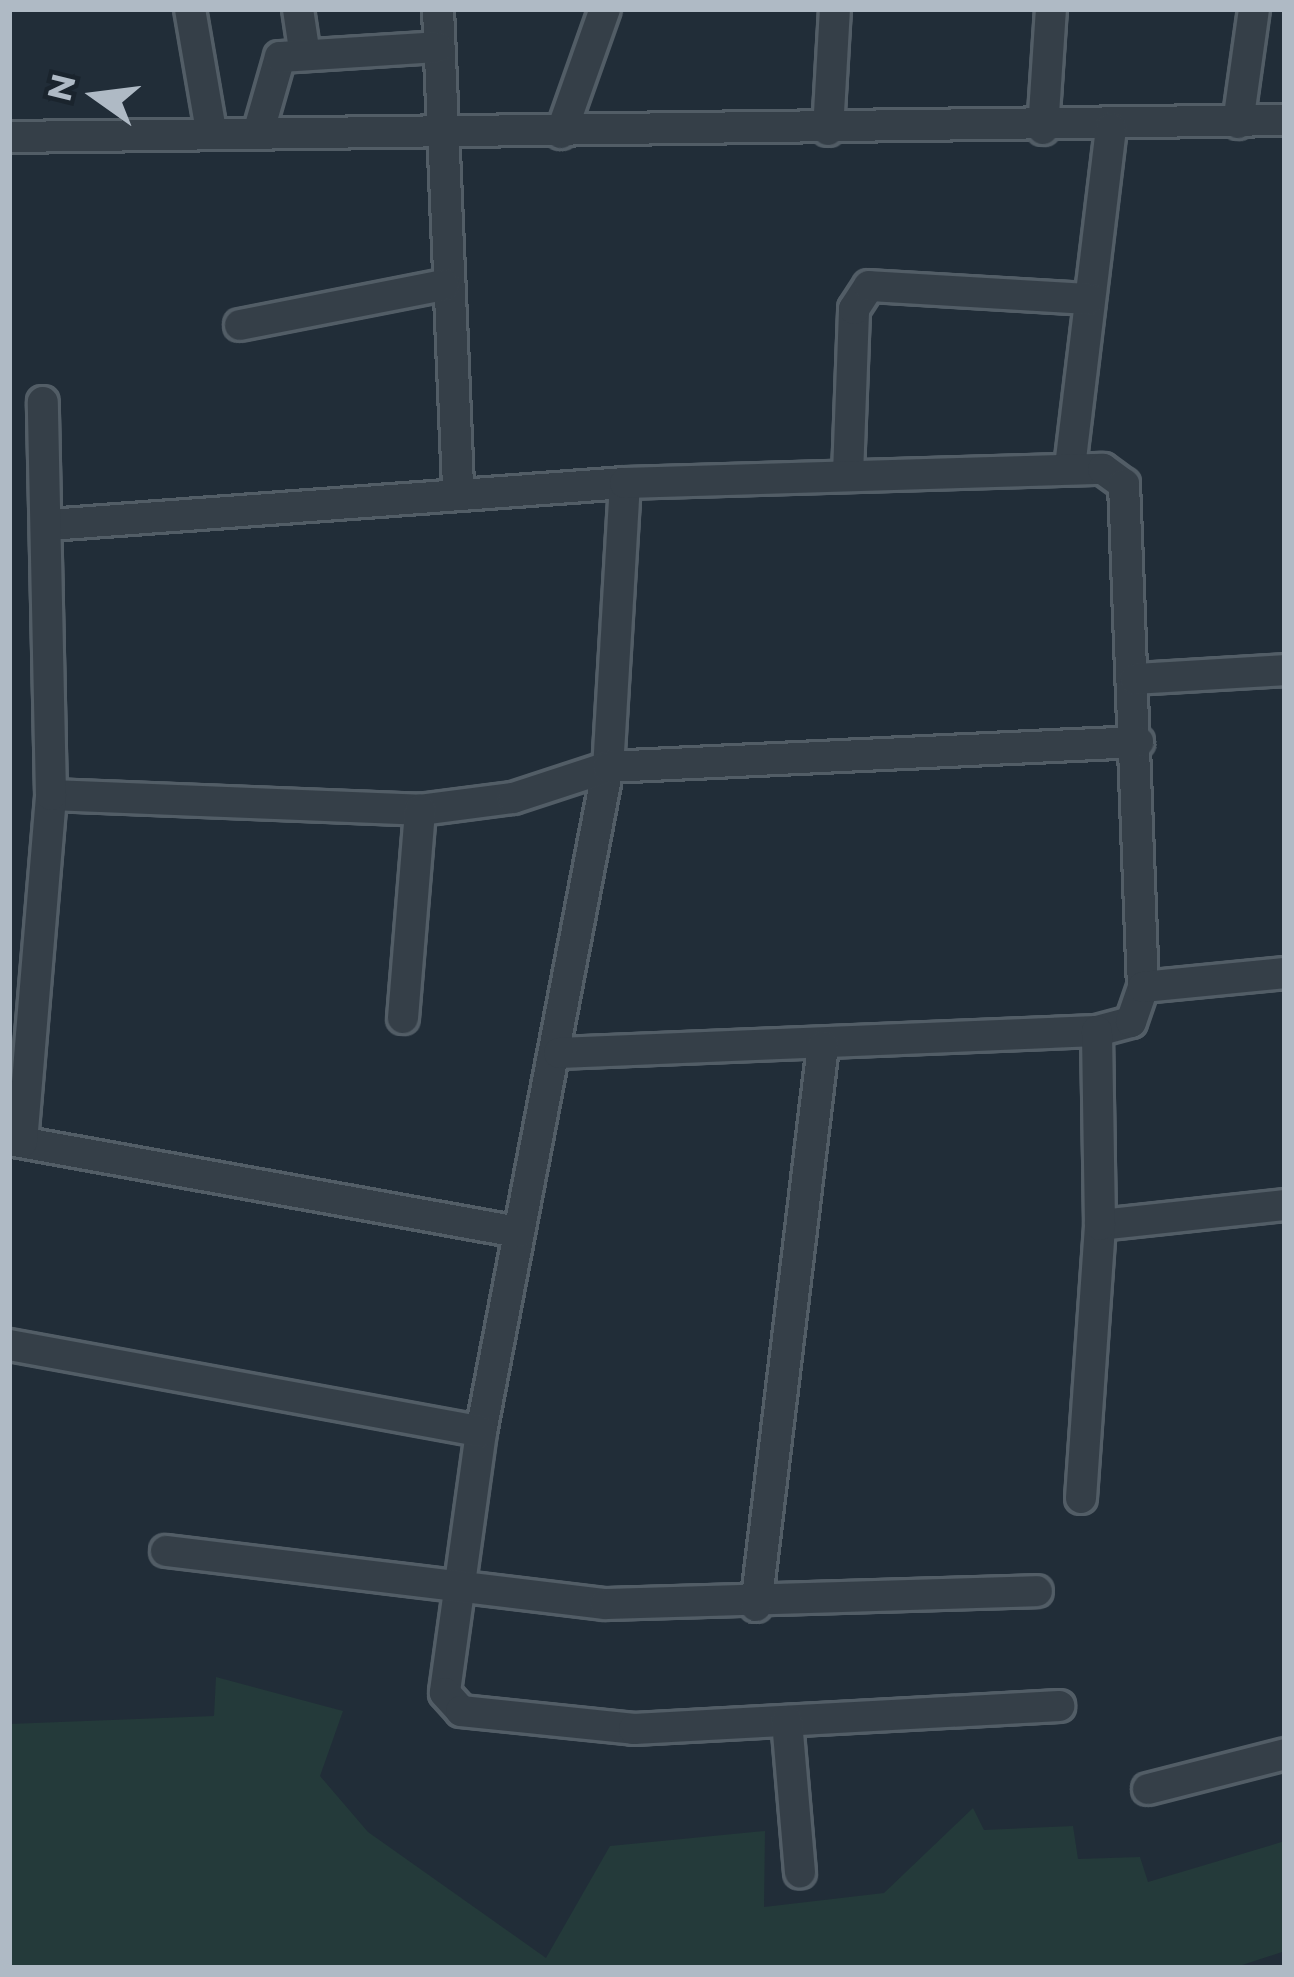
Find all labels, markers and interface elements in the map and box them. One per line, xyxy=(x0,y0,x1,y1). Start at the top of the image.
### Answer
north arrow xyxy=(36,36,156,156)
text: N xyxy=(38,70,84,105)

